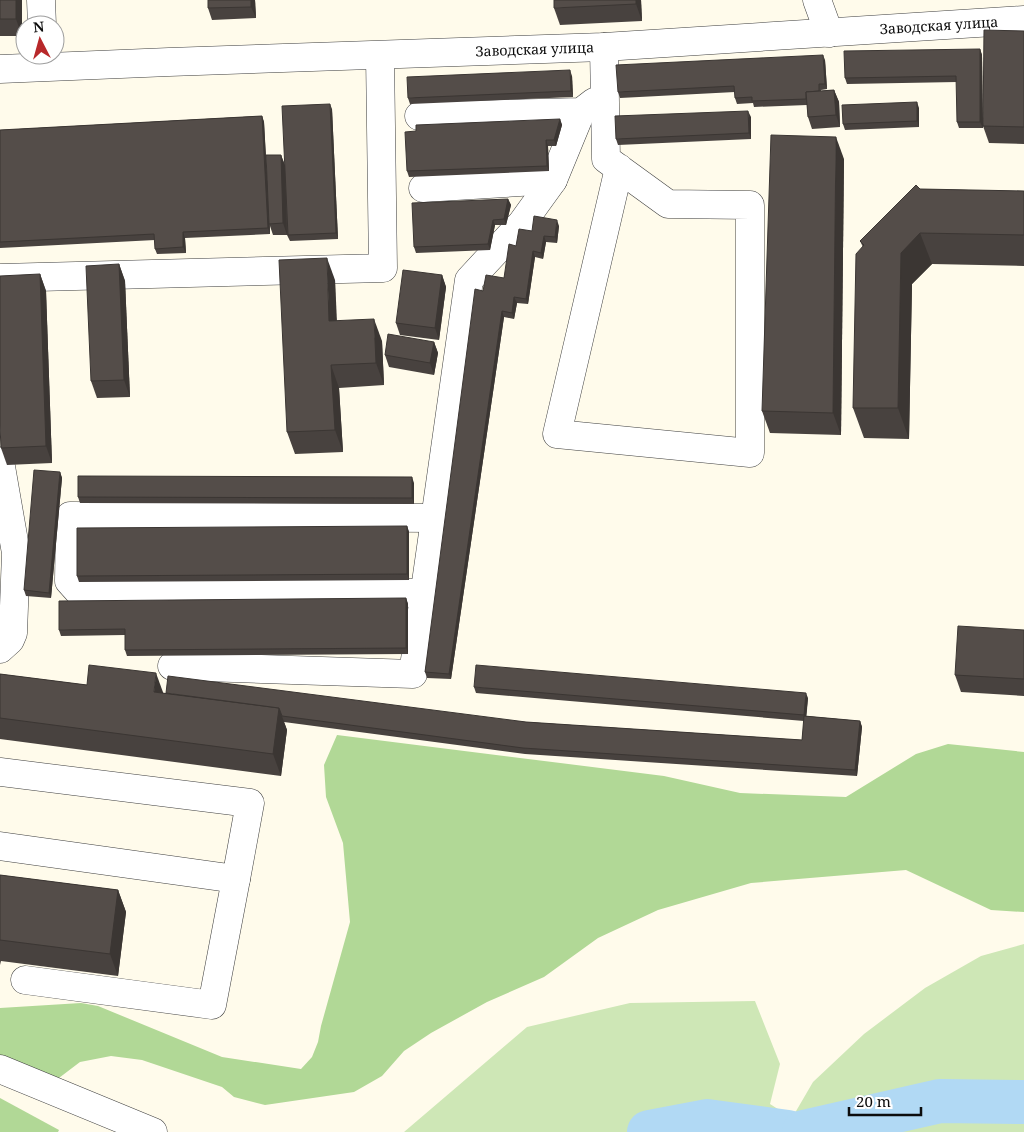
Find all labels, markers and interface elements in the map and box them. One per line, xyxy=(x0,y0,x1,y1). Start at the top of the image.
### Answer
street label: Заводская улица xyxy=(879,12,999,38)
north arrow xyxy=(15,15,65,65)
text: N xyxy=(32,17,45,37)
street label: Заводская улица xyxy=(475,37,594,60)
scale bar xyxy=(849,1084,922,1116)
text: 20 m xyxy=(856,1091,891,1111)

